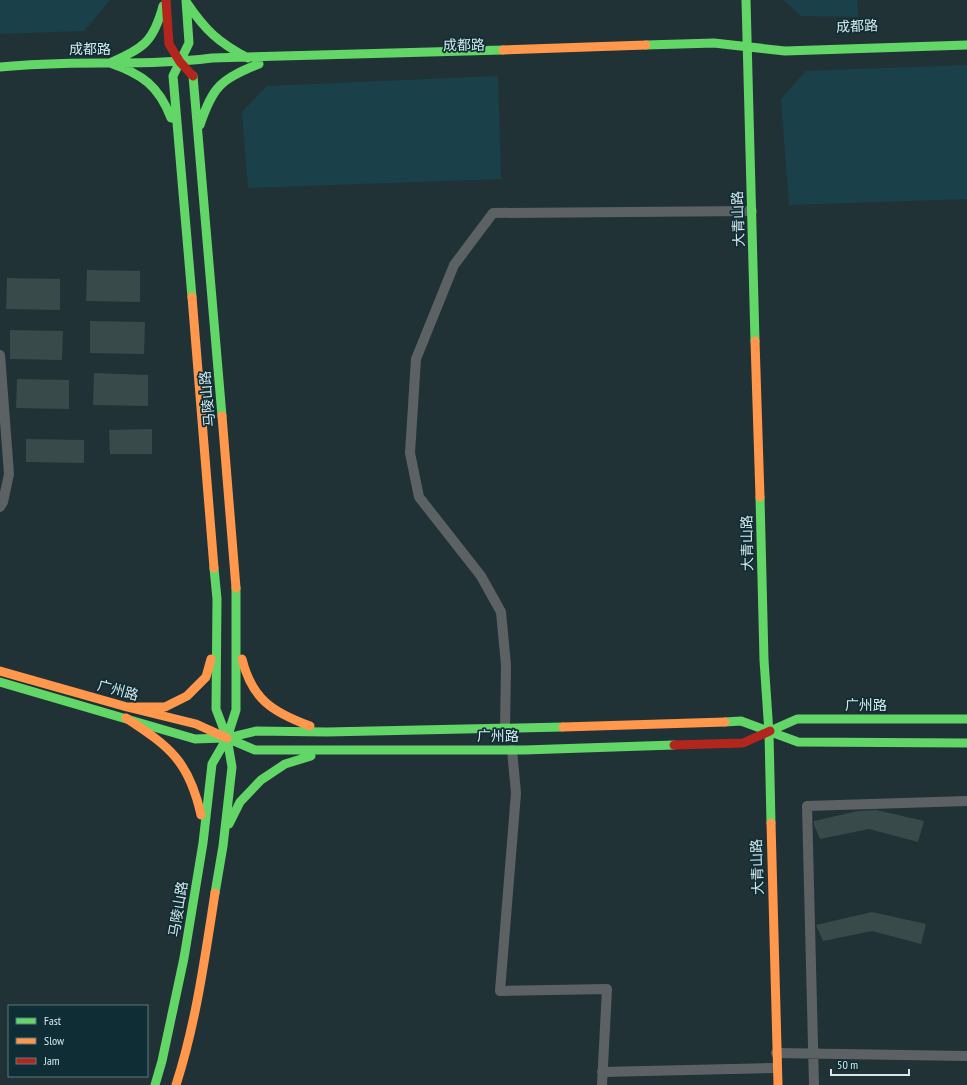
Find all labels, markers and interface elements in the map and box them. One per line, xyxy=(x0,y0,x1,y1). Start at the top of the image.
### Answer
street label: 成都路 xyxy=(836,16,878,36)
street label: 成都路 xyxy=(443,36,485,54)
street label: 成都路 xyxy=(69,40,111,58)
street label: 大青山路 xyxy=(728,191,748,247)
street label: 马陵山路 xyxy=(196,370,218,428)
street label: 大青山路 xyxy=(738,515,756,571)
street label: 广州路 xyxy=(95,676,141,704)
street label: 广州路 xyxy=(845,696,887,714)
street label: 广州路 xyxy=(477,727,519,745)
street label: 大青山路 xyxy=(747,839,767,895)
street label: 马陵山路 xyxy=(165,880,191,938)
legend xyxy=(8,1005,148,1077)
text: Fast xyxy=(44,1013,62,1028)
text: Slow xyxy=(44,1033,65,1048)
scale bar xyxy=(831,1051,909,1077)
text: Jam xyxy=(43,1053,60,1068)
text: 50 m xyxy=(837,1057,858,1072)

